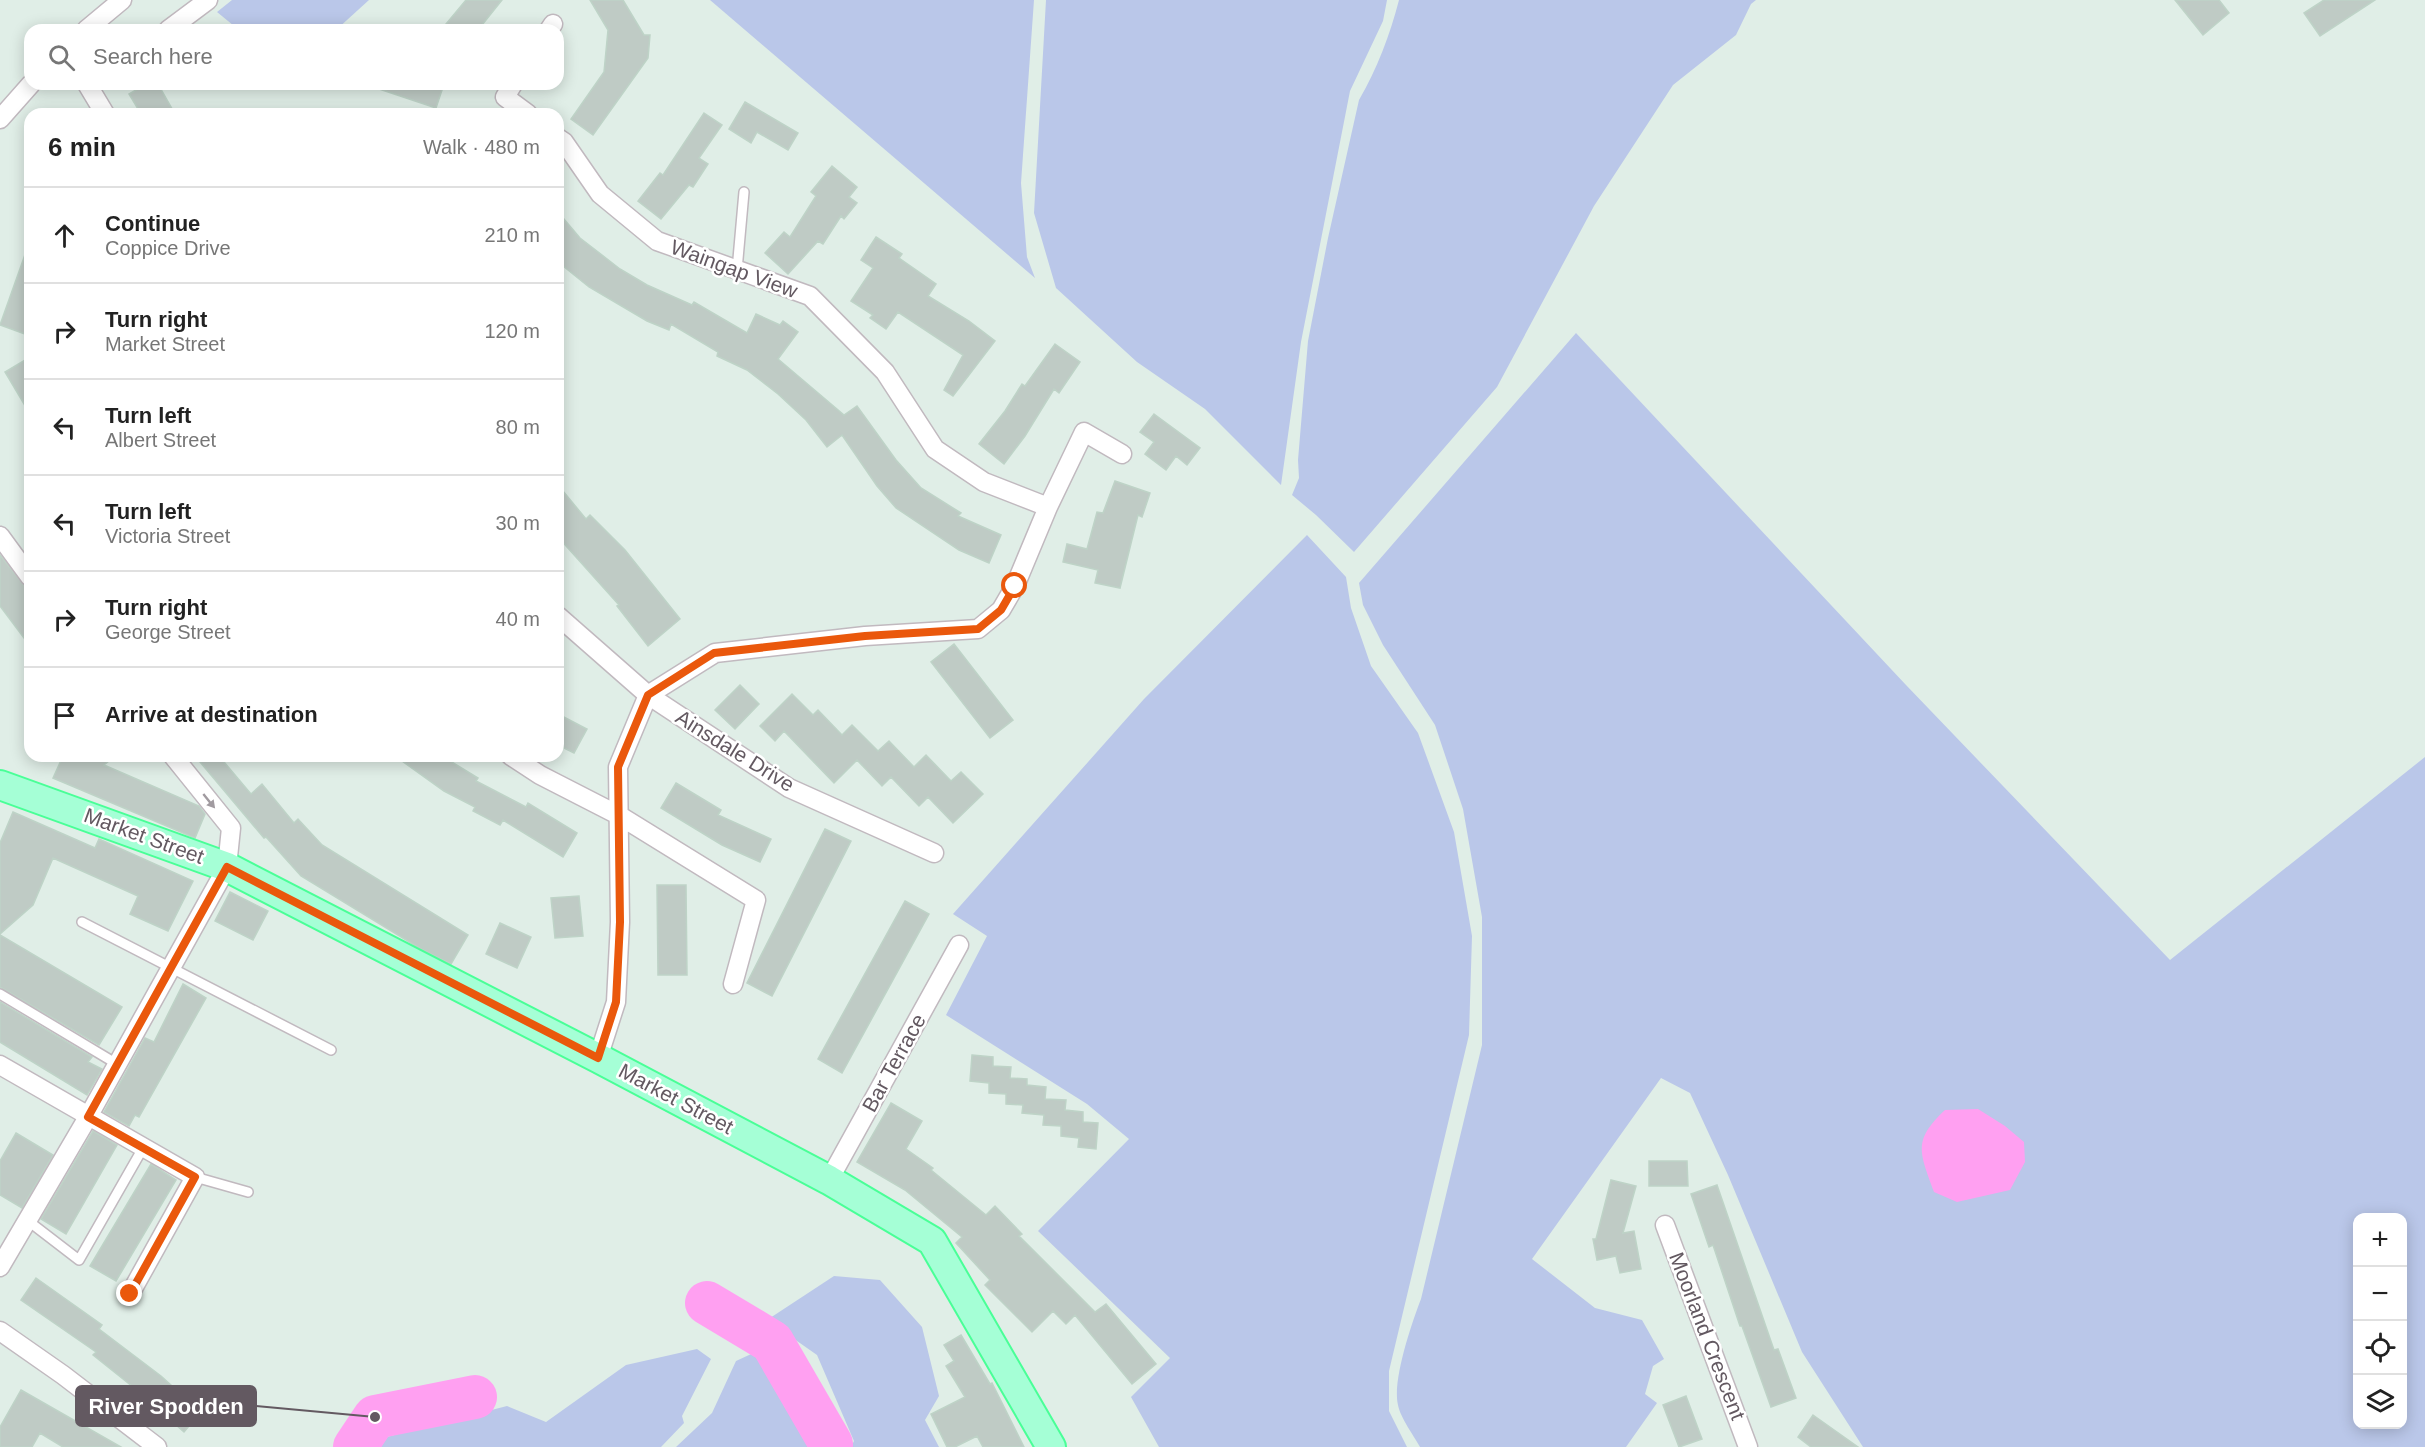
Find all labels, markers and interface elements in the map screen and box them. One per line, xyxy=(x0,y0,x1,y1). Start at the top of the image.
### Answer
search box xyxy=(24,24,564,90)
icon: search xyxy=(45,41,78,74)
text: Search here xyxy=(93,44,213,69)
text: 6 min xyxy=(48,132,116,162)
text: Walk · 480 m xyxy=(423,136,540,158)
text: Continue xyxy=(105,211,200,236)
icon: ahead xyxy=(48,219,81,252)
text: 210 m xyxy=(484,224,540,246)
street label: Waingap View xyxy=(668,235,801,302)
text: Coppice Drive xyxy=(105,237,231,259)
text: Turn right xyxy=(105,307,207,332)
icon: right xyxy=(48,315,81,348)
text: 120 m xyxy=(484,320,540,342)
text: Market Street xyxy=(105,333,225,355)
text: Turn left xyxy=(105,403,191,428)
icon: left xyxy=(48,411,81,444)
text: 80 m xyxy=(496,416,540,438)
text: Albert Street xyxy=(105,429,216,451)
text: Turn left xyxy=(105,499,191,524)
icon: left xyxy=(48,507,81,540)
text: 30 m xyxy=(496,512,540,534)
text: Victoria Street xyxy=(105,525,230,547)
route start xyxy=(1001,572,1027,598)
text: Turn right xyxy=(105,595,207,620)
icon: right xyxy=(48,603,81,636)
text: 40 m xyxy=(496,608,540,630)
text: George Street xyxy=(105,621,231,643)
icon: arrive xyxy=(48,699,81,732)
text: Arrive at destination xyxy=(105,702,318,727)
street label: Ainsdale Drive xyxy=(672,705,799,796)
one-way arrow xyxy=(203,794,215,809)
street label: Market Street xyxy=(81,803,207,868)
street label: Bar Terrace xyxy=(857,1010,930,1116)
street label: Market Street xyxy=(615,1059,737,1138)
map controls xyxy=(2353,1213,2407,1429)
button: + xyxy=(2353,1213,2407,1267)
street label: Moorland Crescent xyxy=(1665,1249,1750,1423)
button: − xyxy=(2353,1267,2407,1321)
route end xyxy=(116,1280,142,1306)
button: locate xyxy=(2353,1321,2407,1375)
button: layers xyxy=(2353,1375,2407,1429)
callout: River Spodden xyxy=(76,1386,256,1426)
text: River Spodden xyxy=(88,1394,244,1419)

